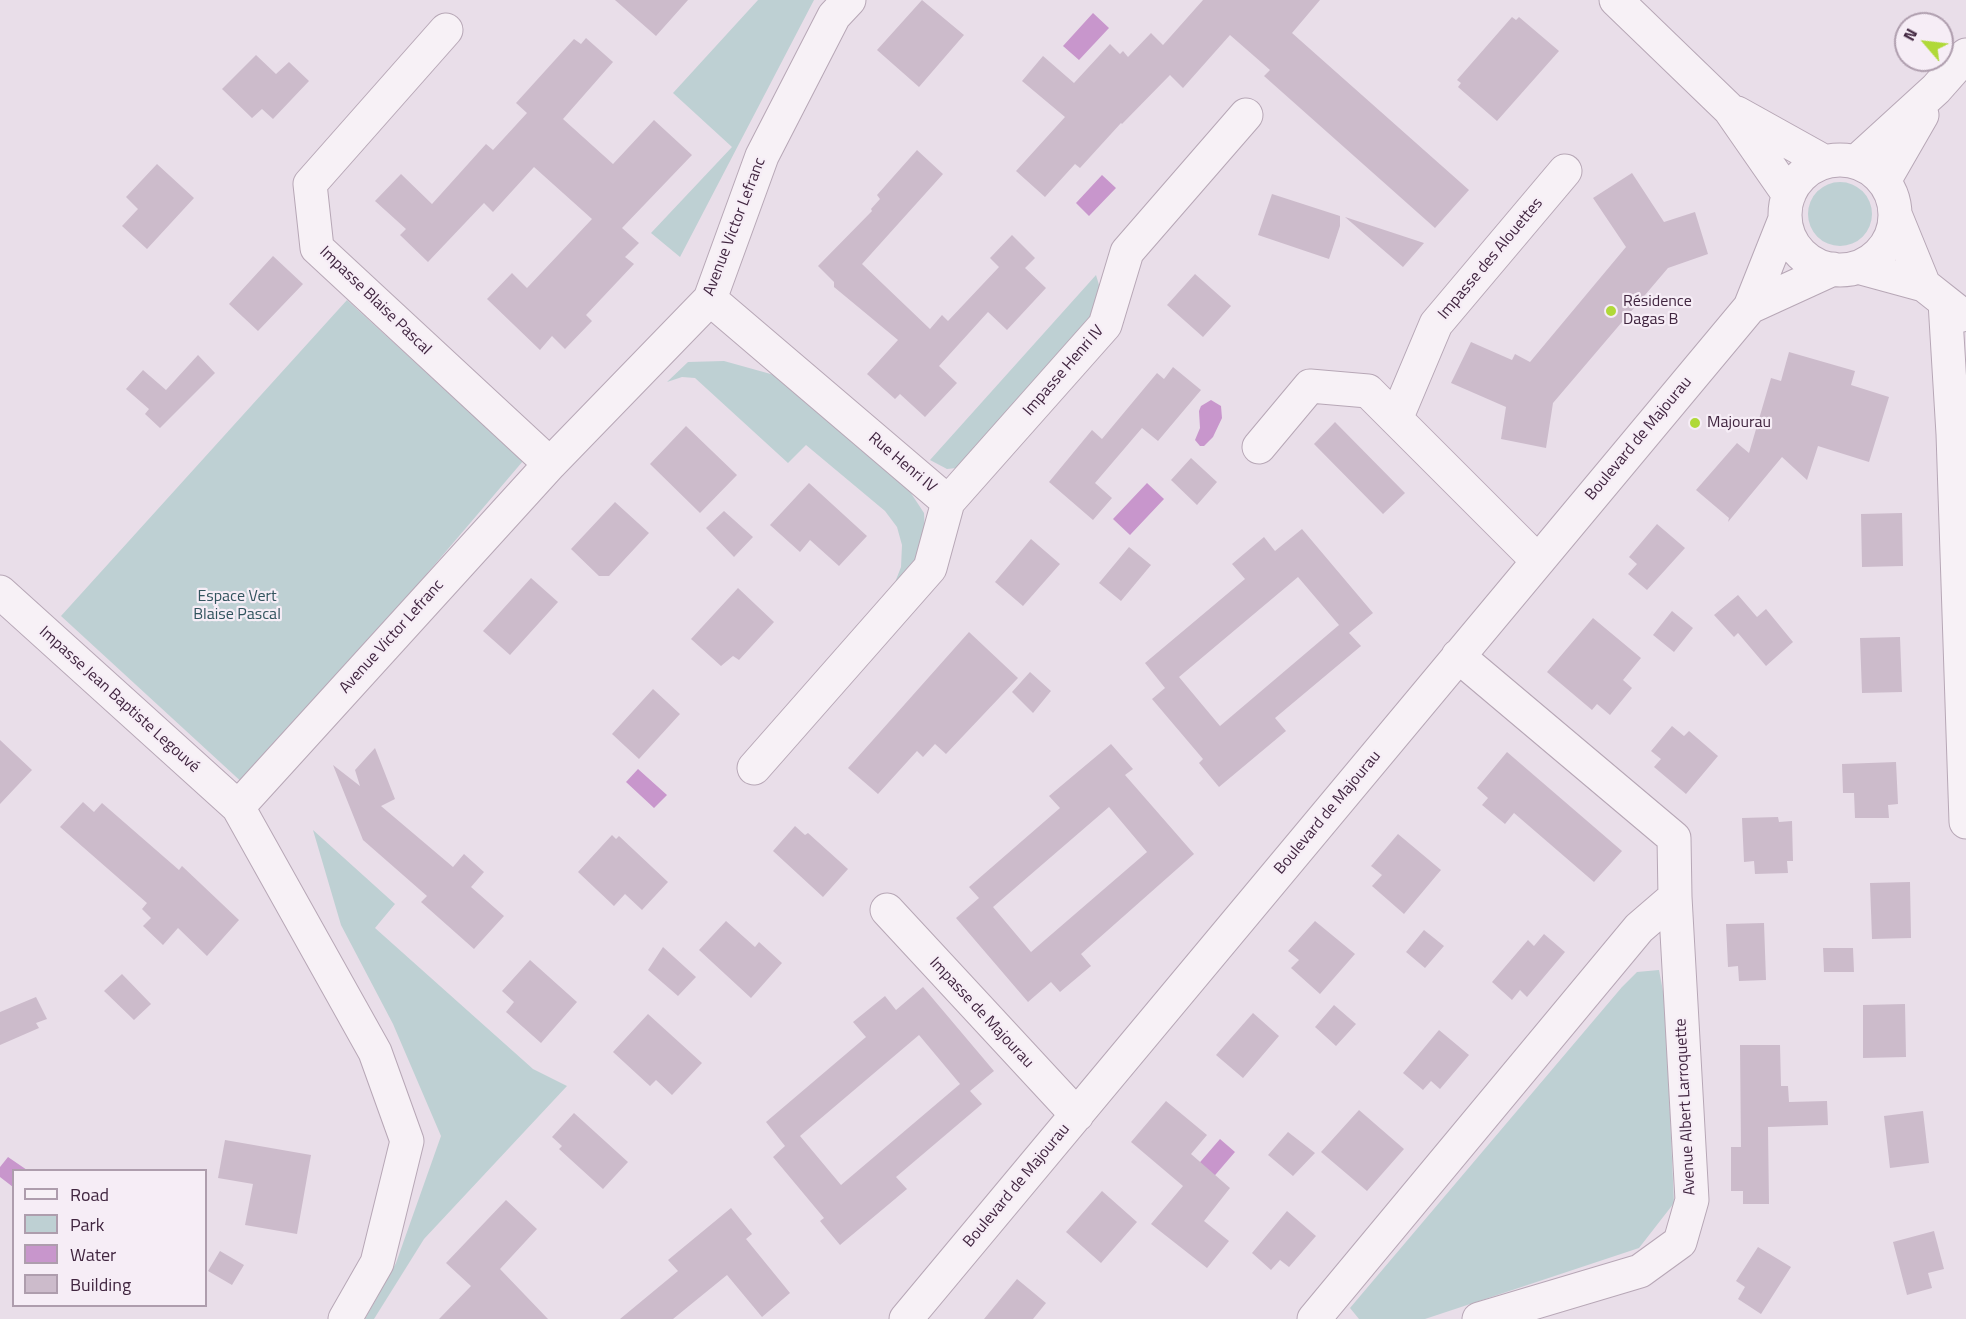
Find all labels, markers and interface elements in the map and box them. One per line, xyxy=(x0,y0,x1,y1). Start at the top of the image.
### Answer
north arrow xyxy=(1894,12,1954,72)
text: N xyxy=(1897,24,1923,45)
street label: Avenue Victor Lefranc xyxy=(700,155,770,299)
street label: Impasse des Alouettes xyxy=(1435,194,1547,324)
street label: Impasse Blaise Pascal xyxy=(315,243,435,359)
place label: Résidence Dagas B xyxy=(1623,292,1692,330)
marker: Résidence Dagas B xyxy=(1604,304,1618,318)
street label: Impasse Henri IV xyxy=(1020,322,1108,420)
street label: Boulevard de Majourau xyxy=(1582,373,1696,505)
place label: Majourau xyxy=(1707,413,1771,433)
marker: Majourau xyxy=(1688,416,1702,430)
street label: Rue Henri IV xyxy=(864,429,940,497)
street label: Avenue Victor Lefranc xyxy=(336,576,448,698)
park label: Espace Vert Blaise Pascal xyxy=(193,587,281,625)
street label: Impasse Jean Baptiste Legouvé xyxy=(35,623,203,777)
street label: Boulevard de Majourau xyxy=(1271,747,1385,879)
street label: Impasse de Majourau xyxy=(925,954,1037,1072)
street label: Avenue Albert Larroquette xyxy=(1672,1018,1700,1196)
street label: Boulevard de Majourau xyxy=(960,1120,1074,1252)
legend xyxy=(12,1169,207,1307)
text: Road xyxy=(70,1181,109,1208)
text: Park xyxy=(70,1211,104,1238)
text: Water xyxy=(70,1241,116,1268)
text: Building xyxy=(70,1271,131,1298)

